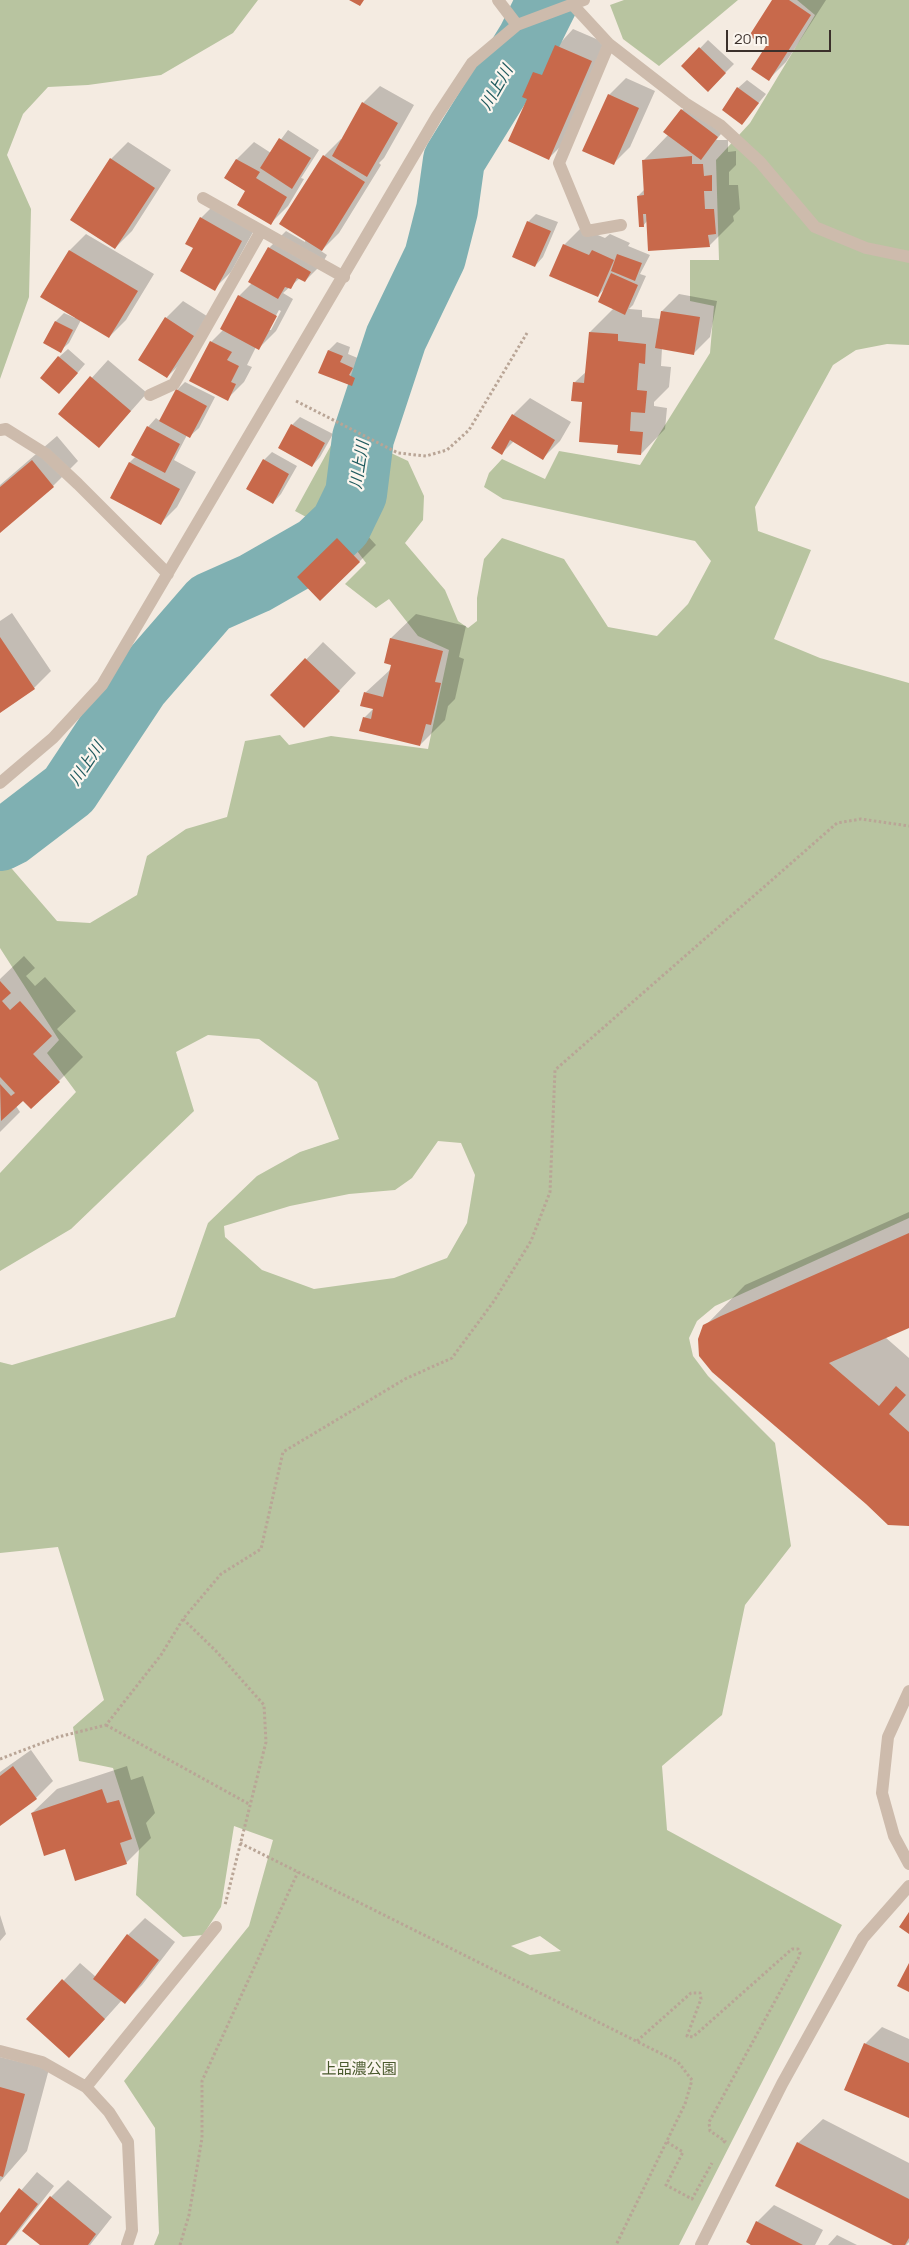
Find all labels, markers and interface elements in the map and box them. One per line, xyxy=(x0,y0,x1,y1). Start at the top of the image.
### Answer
scale bar xyxy=(729,20,834,52)
text: 20 m xyxy=(734,28,767,49)
water label: 川上川 xyxy=(477,62,517,114)
water label: 川上川 xyxy=(347,440,373,490)
water label: 川上川 xyxy=(66,739,108,789)
park label: 上品濃公園 xyxy=(322,2061,396,2079)

